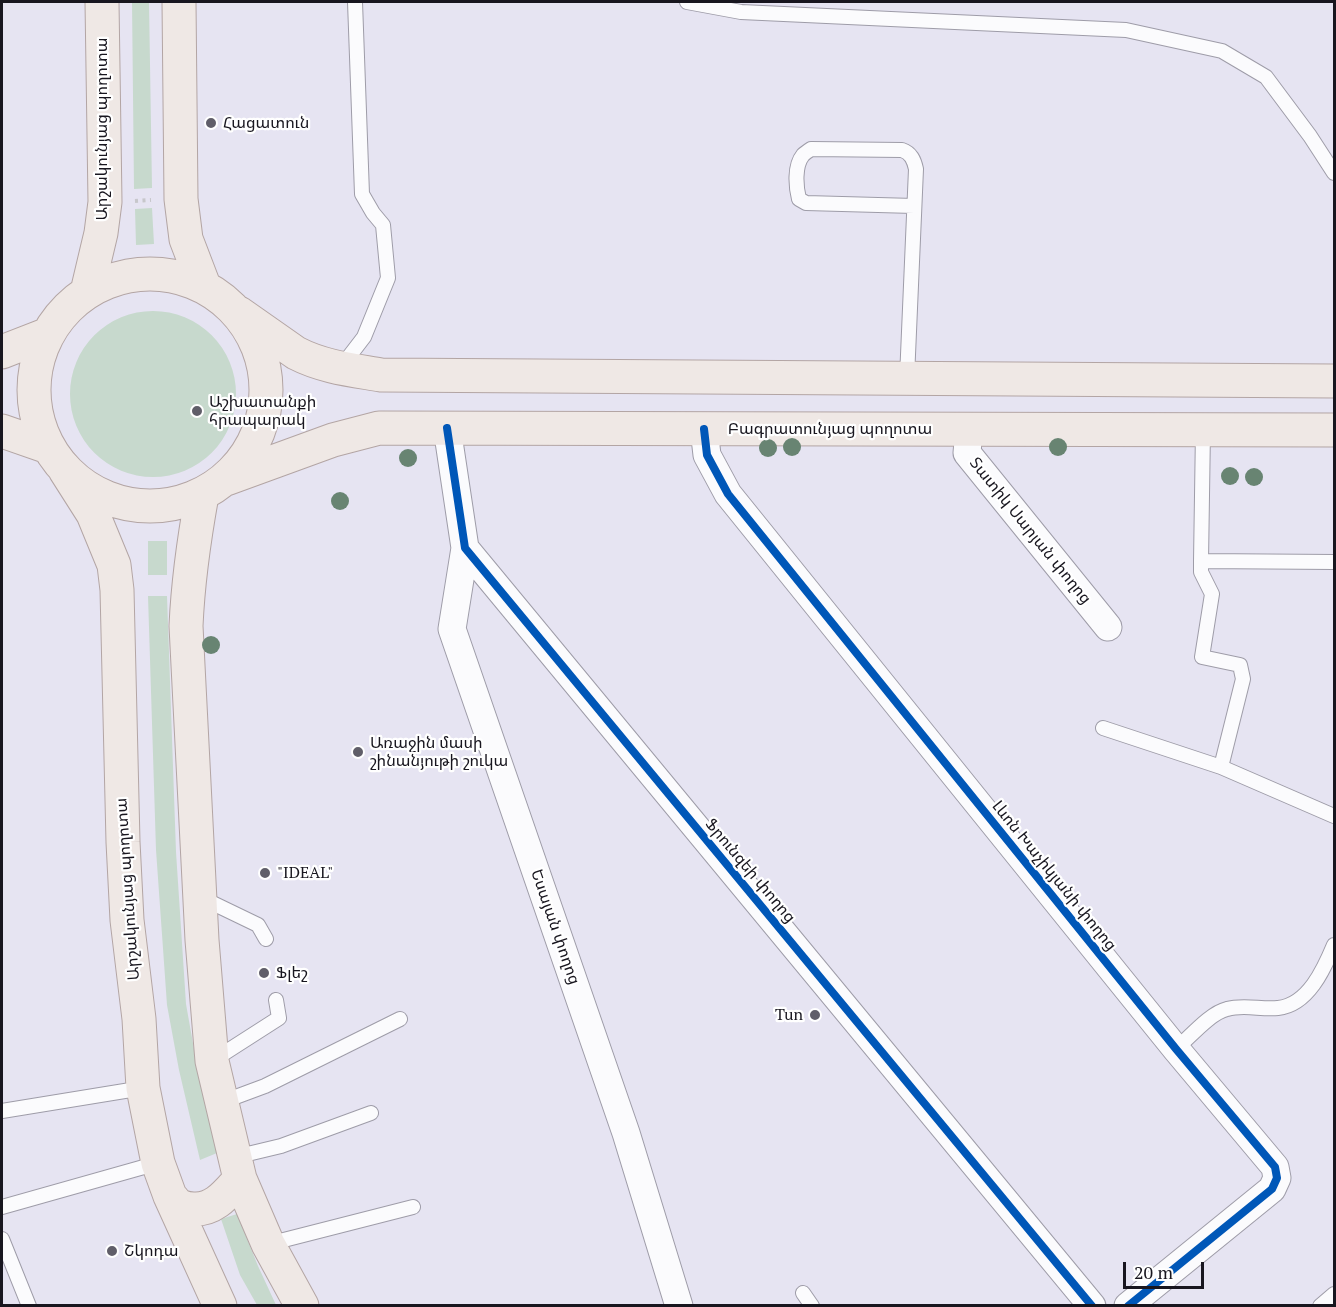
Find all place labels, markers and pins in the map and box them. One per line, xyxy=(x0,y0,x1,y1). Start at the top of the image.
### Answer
place label: Հացատուն xyxy=(223,113,309,133)
marker: Հացատուն xyxy=(204,116,218,130)
place label: Աշխատանքի հրապարակ xyxy=(209,392,316,430)
marker: Աշխատանքի հրապարակ xyxy=(190,404,204,418)
place label: Առաջին մասի շինանյութի շուկա xyxy=(370,733,508,771)
marker: Առաջին մասի շինանյութի շուկա xyxy=(351,745,365,759)
place label: "IDEAL" xyxy=(277,863,333,883)
marker: "IDEAL" xyxy=(258,866,272,880)
place label: Ֆլեշ xyxy=(276,963,308,983)
marker: Ֆլեշ xyxy=(257,966,271,980)
place label: Tun xyxy=(775,1005,803,1025)
marker: Tun xyxy=(808,1008,822,1022)
place label: Շկոդա xyxy=(124,1241,179,1261)
marker: Շկոդա xyxy=(105,1244,119,1258)

